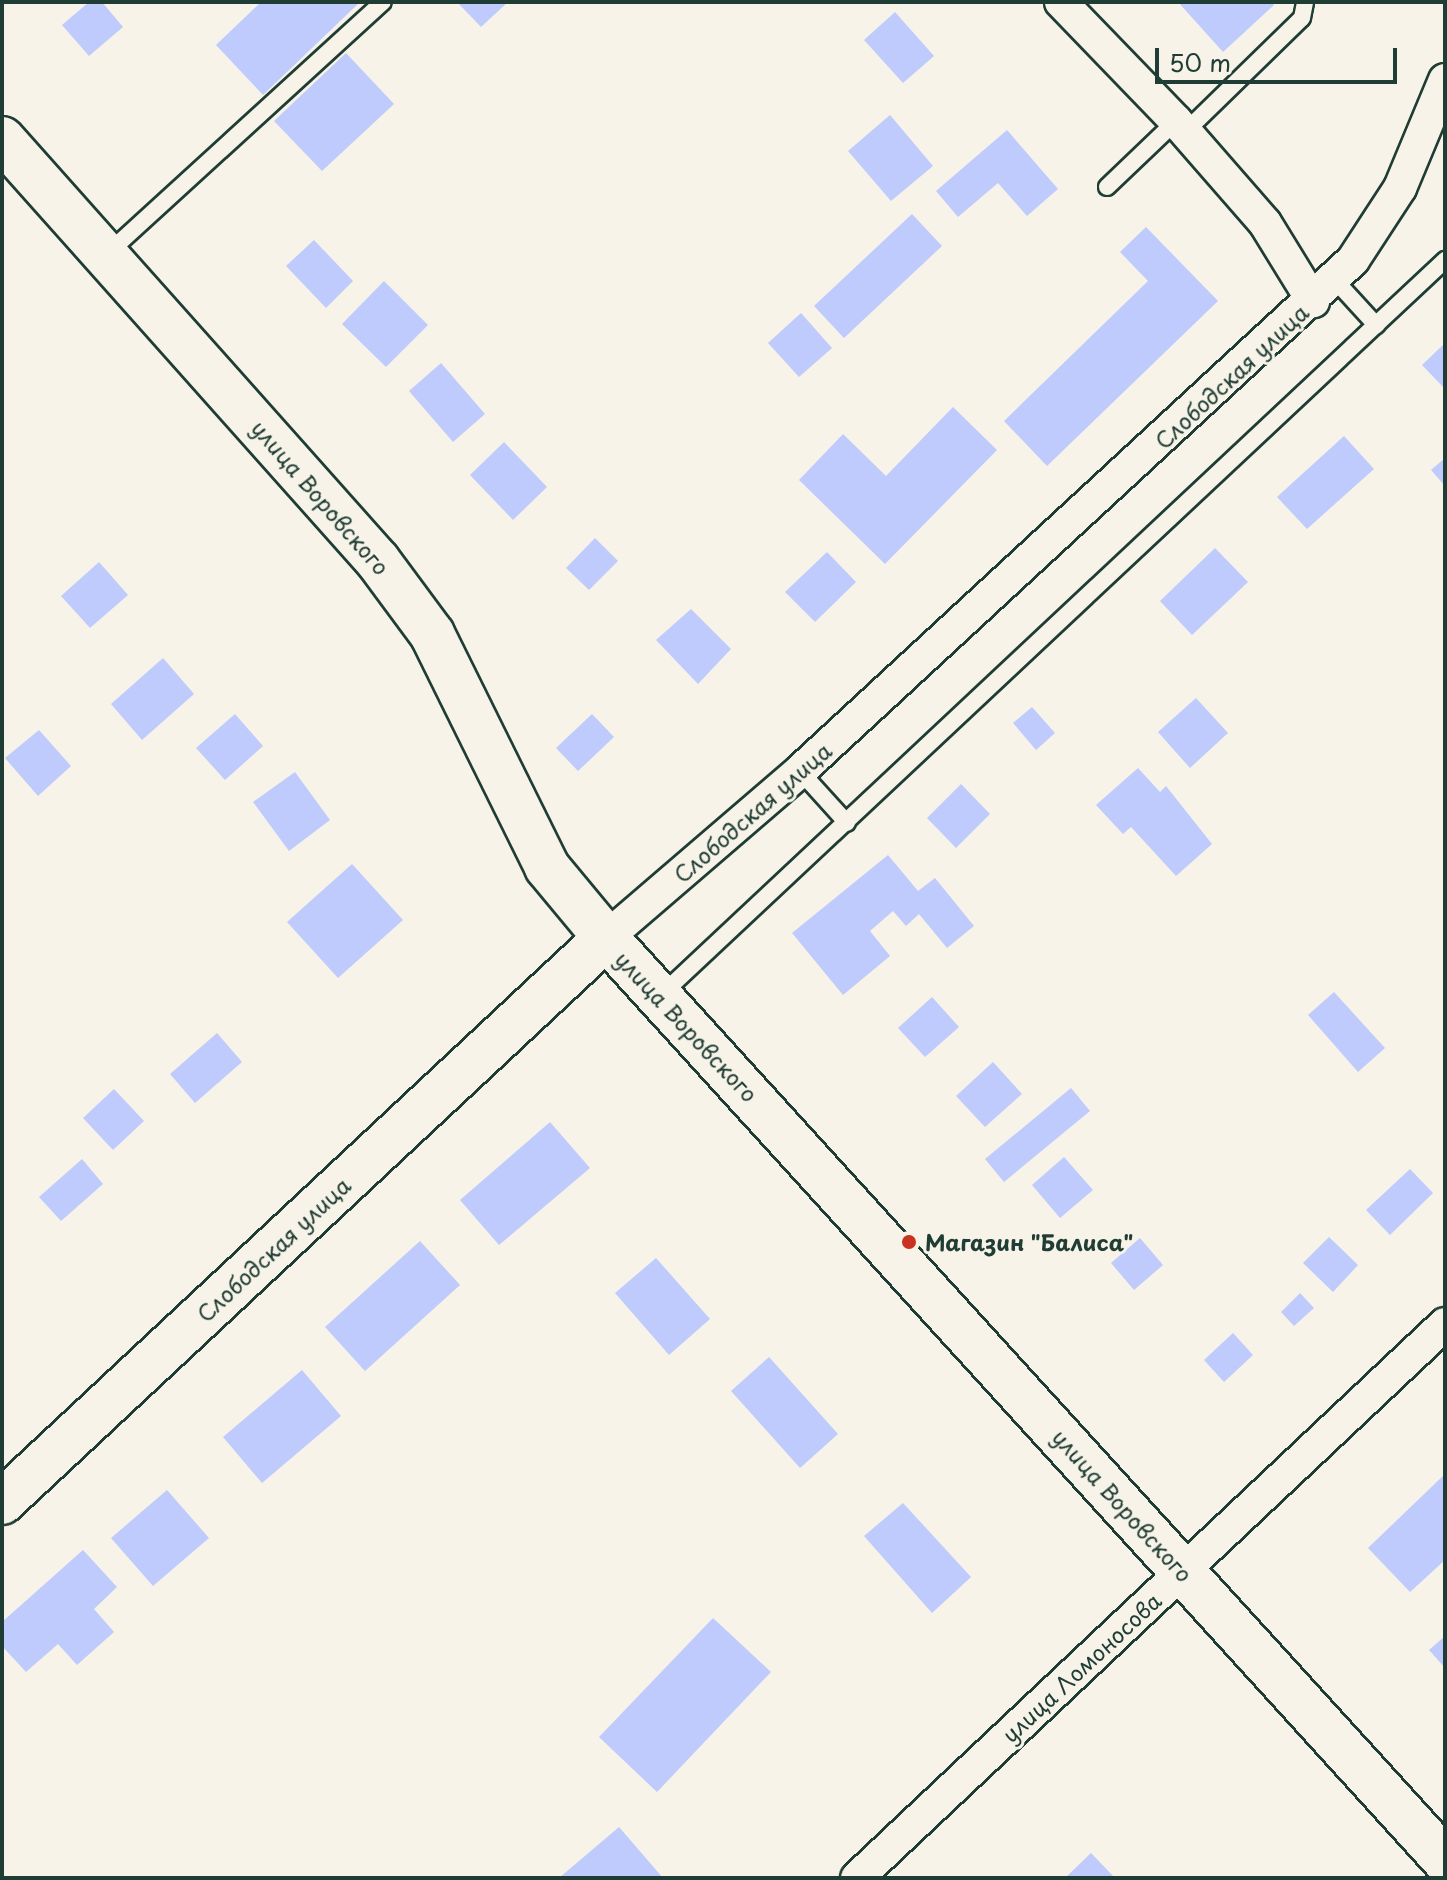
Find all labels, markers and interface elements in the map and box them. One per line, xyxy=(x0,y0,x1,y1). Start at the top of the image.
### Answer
scale bar xyxy=(1159,32,1401,82)
text: 50 m xyxy=(1169,44,1231,80)
street label: Слободская улица xyxy=(1149,298,1313,454)
street label: улица Воровского xyxy=(246,414,396,580)
street label: Слободская улица xyxy=(668,736,836,888)
street label: улица Воровского xyxy=(610,945,764,1107)
street label: Слободская улица xyxy=(191,1171,355,1327)
place label: Магазин "Балиса" xyxy=(925,1229,1134,1255)
marker: Магазин "Балиса" xyxy=(900,1233,918,1251)
street label: улица Воровского xyxy=(1047,1423,1199,1587)
street label: улица Ломоносова xyxy=(996,1586,1166,1748)

